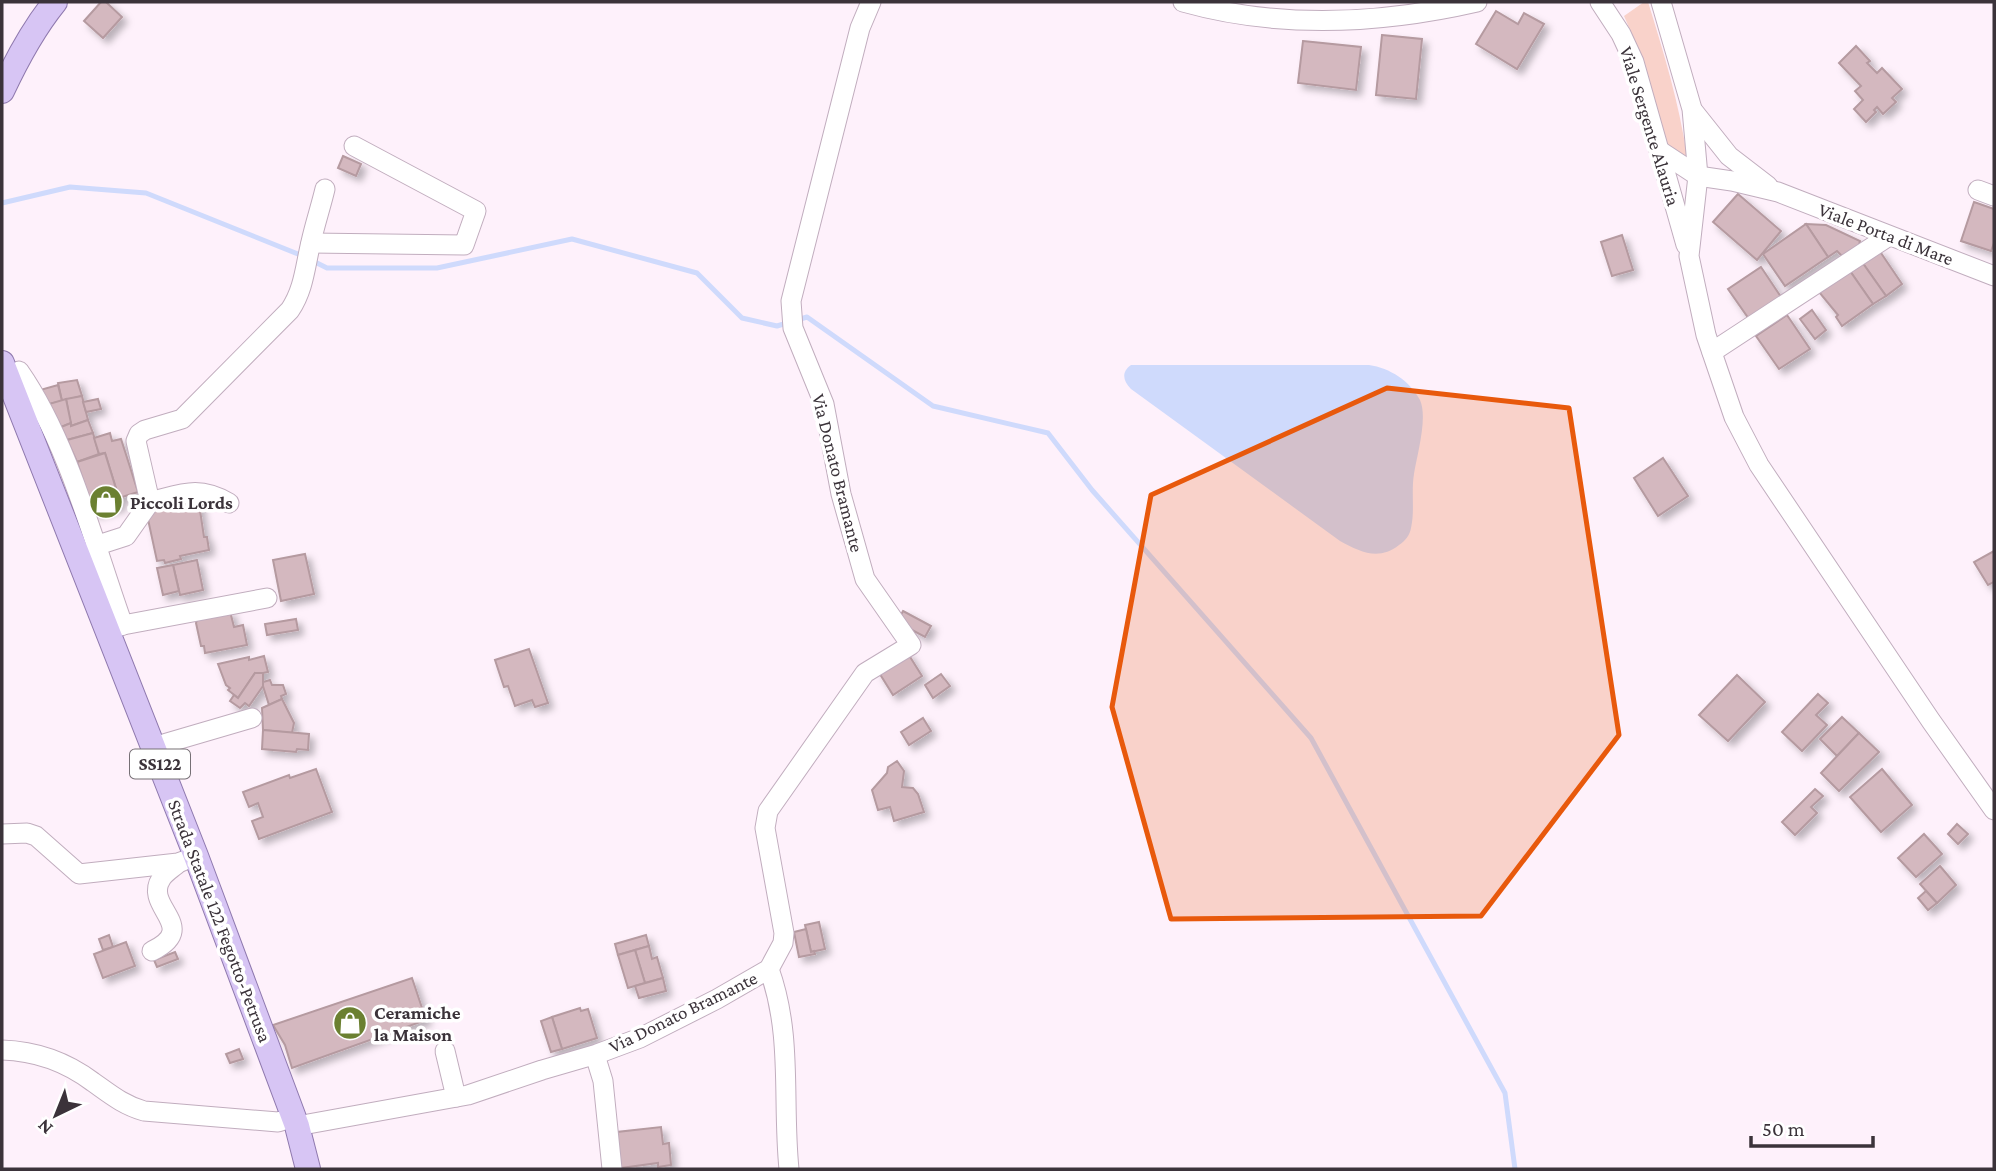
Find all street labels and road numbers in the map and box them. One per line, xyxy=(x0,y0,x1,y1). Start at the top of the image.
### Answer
street label: Viale Sergente Alauria xyxy=(1616,44,1684,209)
street label: Viale Porta di Mare xyxy=(1816,199,1956,269)
street label: Via Donato Bramante xyxy=(808,392,868,554)
road number: SS122 xyxy=(130,750,190,778)
street label: Strada Statale 122 Fegotto-Petrusa xyxy=(164,797,276,1045)
street label: Via Donato Bramante xyxy=(605,967,761,1057)

